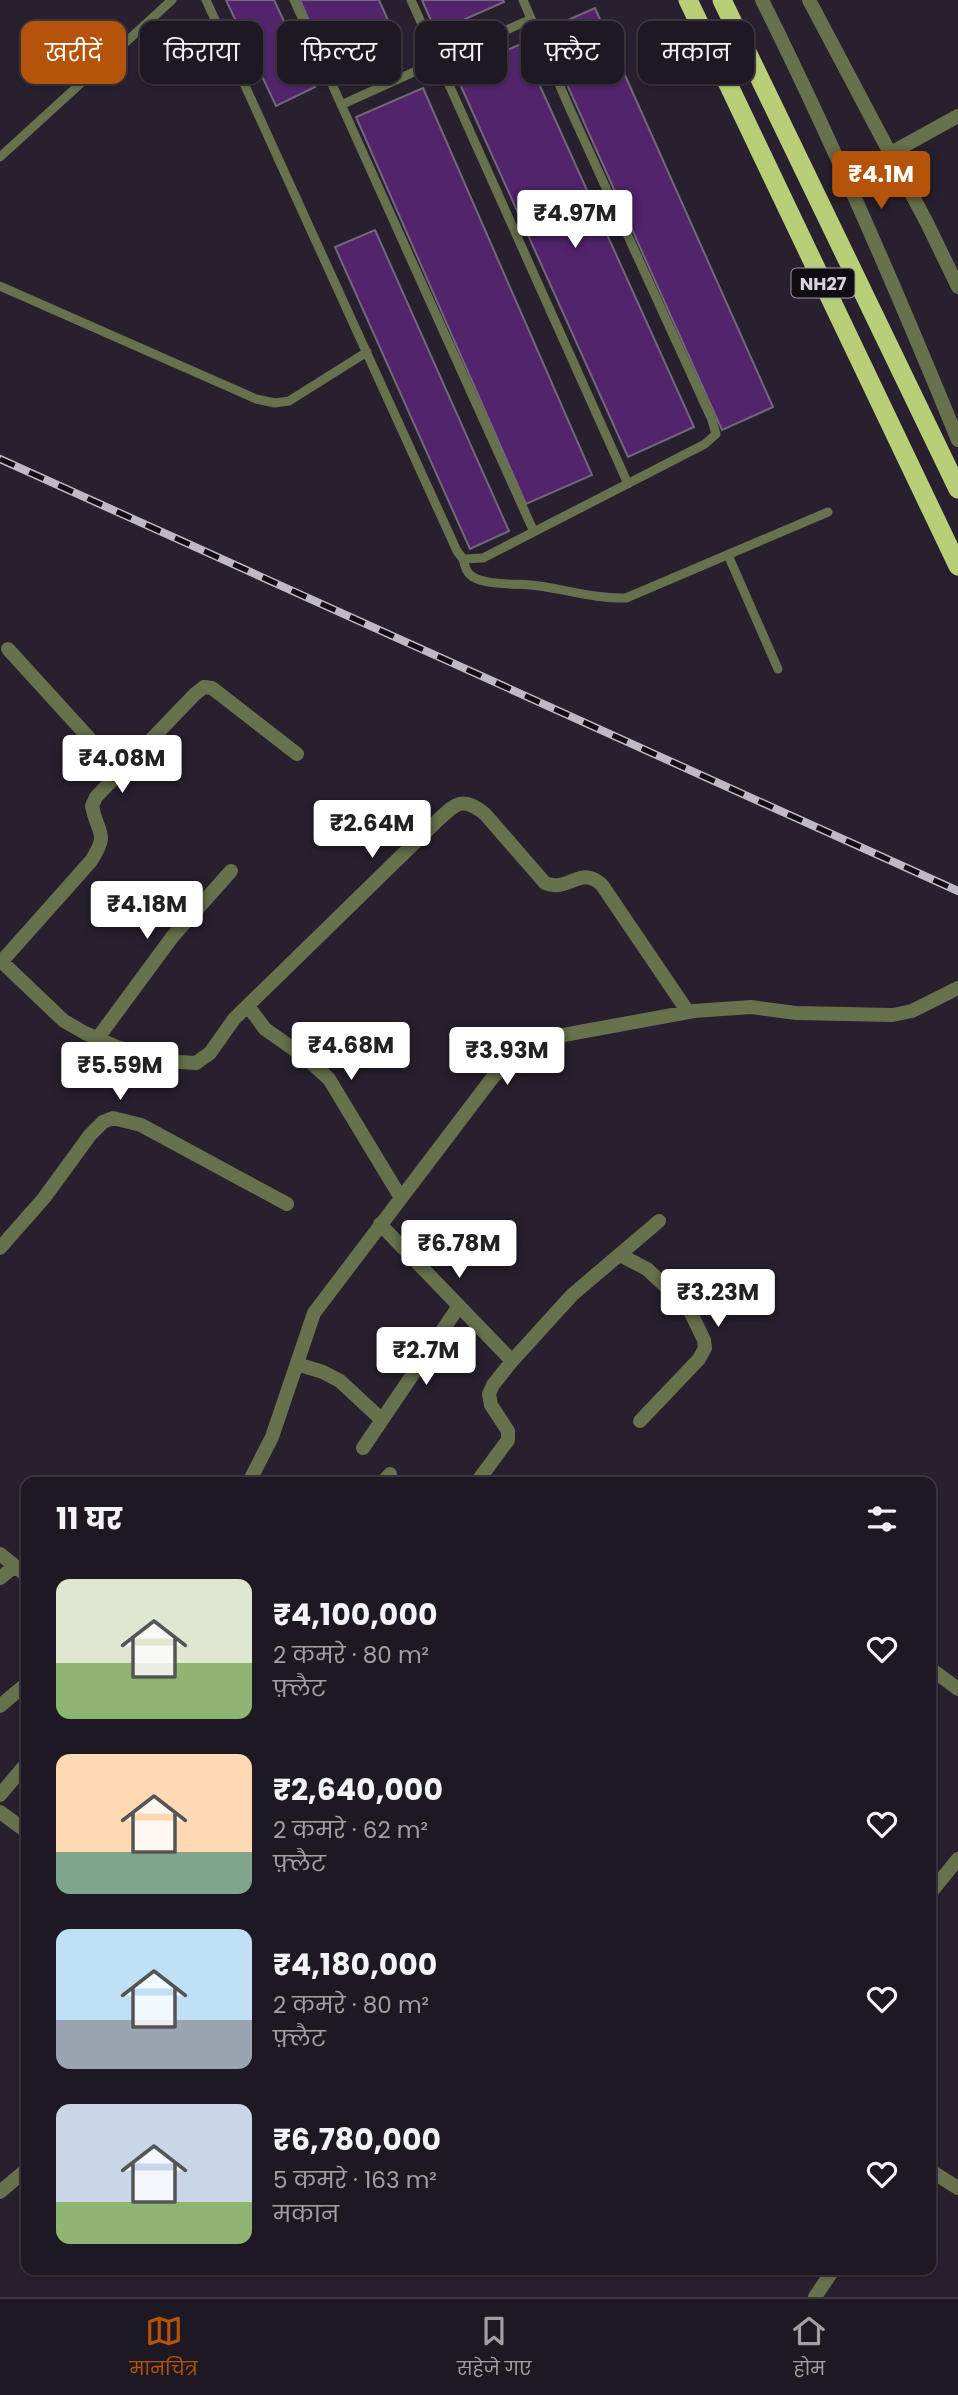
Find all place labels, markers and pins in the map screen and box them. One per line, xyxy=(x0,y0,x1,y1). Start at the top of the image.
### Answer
pin: ₹4.1M xyxy=(832,152,930,211)
pin: ₹4.97M xyxy=(518,190,632,250)
pin: ₹4.08M xyxy=(65,736,179,795)
pin: ₹2.64M xyxy=(315,800,429,860)
pin: ₹4.18M xyxy=(90,881,204,941)
pin: ₹4.68M xyxy=(294,1023,408,1082)
pin: ₹3.93M xyxy=(450,1028,564,1087)
pin: ₹5.59M xyxy=(63,1042,177,1102)
pin: ₹6.78M xyxy=(402,1220,516,1280)
pin: ₹3.23M xyxy=(661,1270,775,1329)
pin: ₹2.7M xyxy=(377,1328,475,1387)

